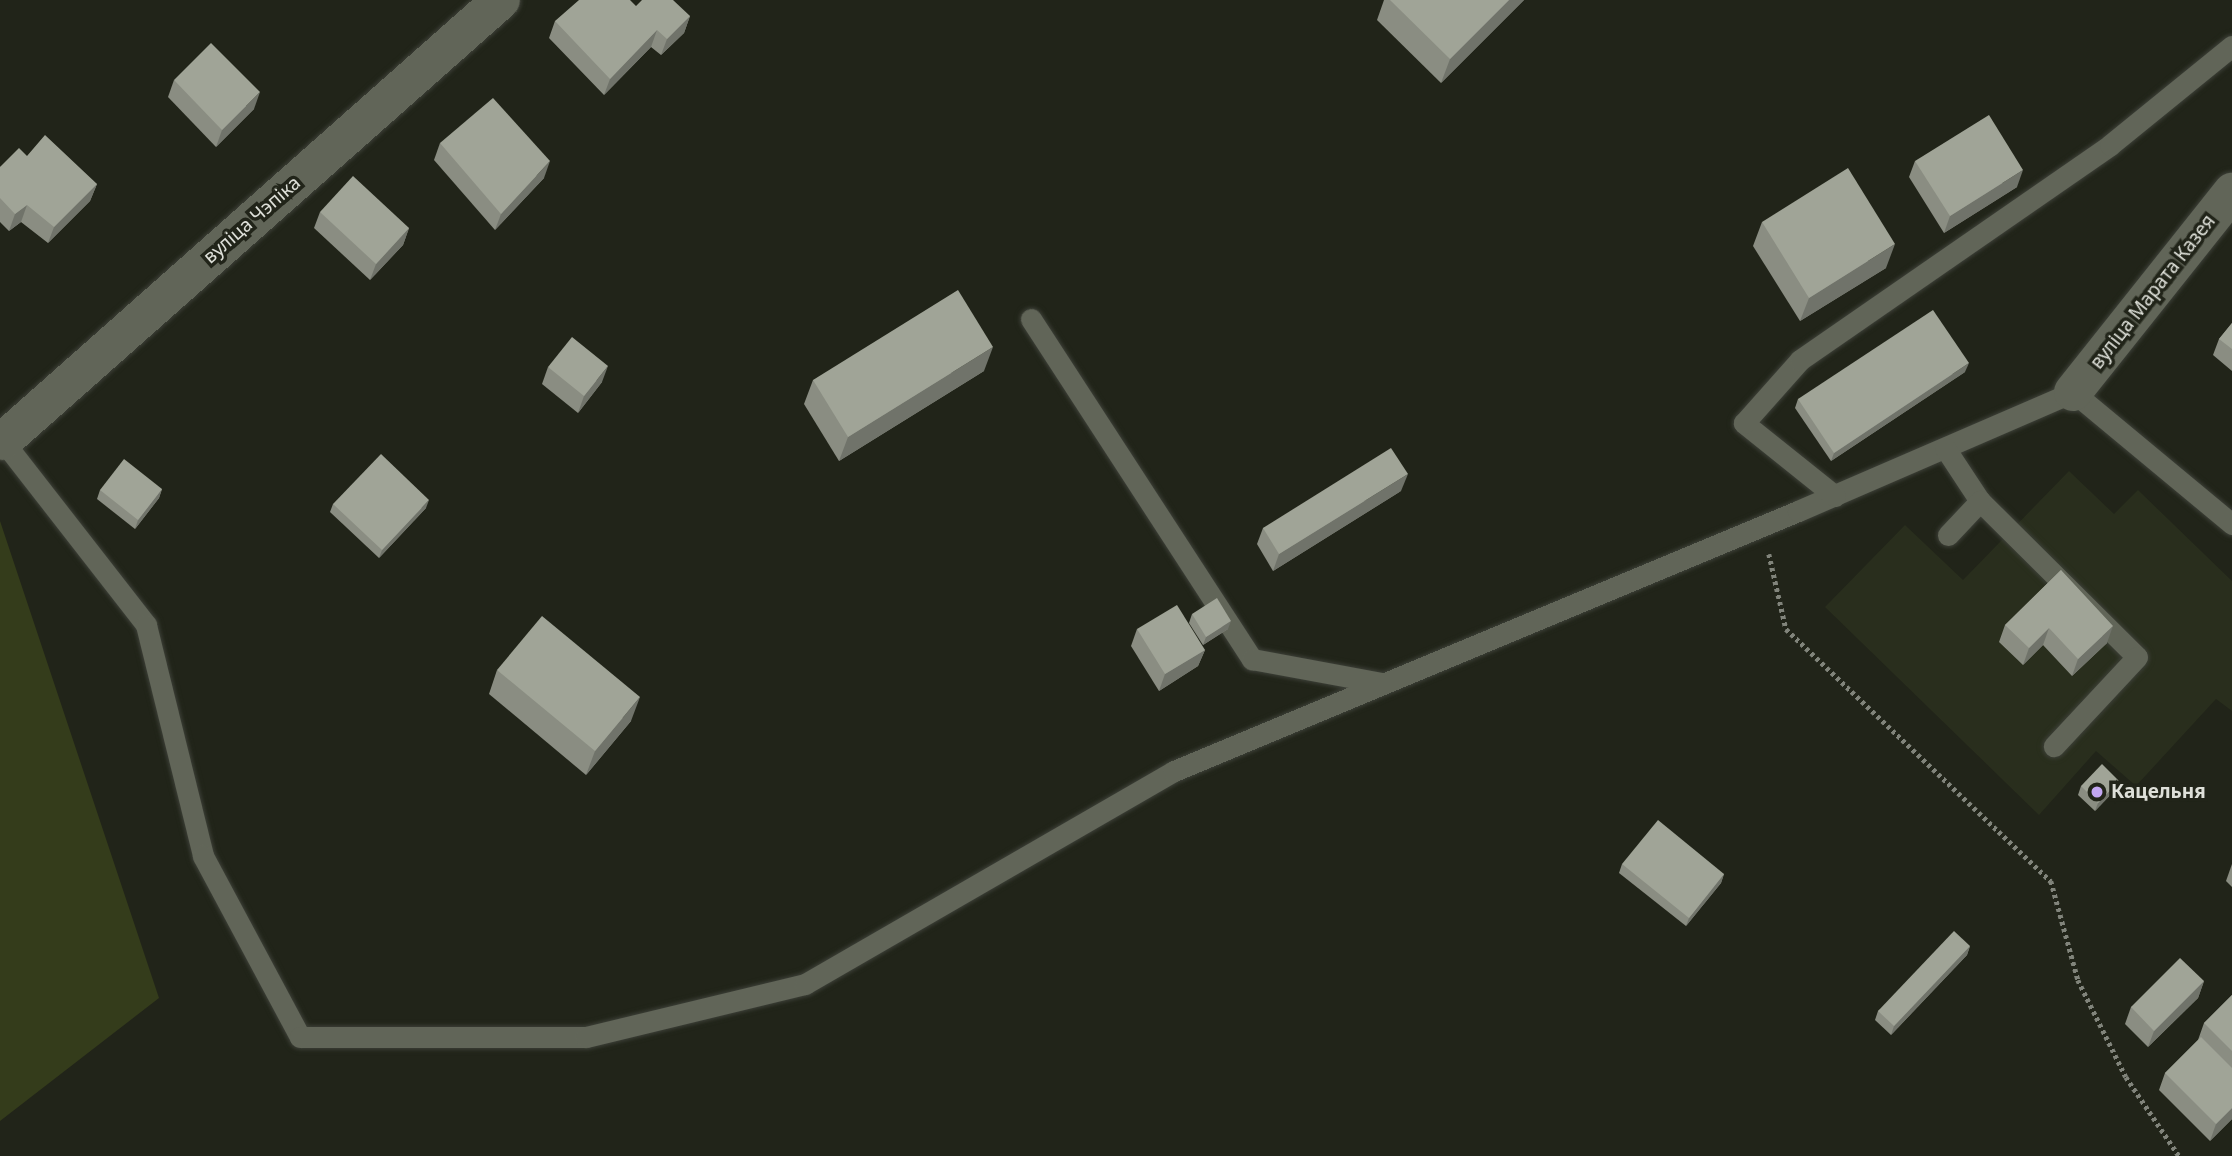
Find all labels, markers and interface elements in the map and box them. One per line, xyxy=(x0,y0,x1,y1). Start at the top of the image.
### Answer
street label: вуліца Чэпіка xyxy=(199,172,305,268)
street label: вуліца Марата Казея xyxy=(2086,210,2220,374)
place label: Кацельня xyxy=(2111,781,2206,803)
marker: Кацельня xyxy=(2089,784,2105,800)

